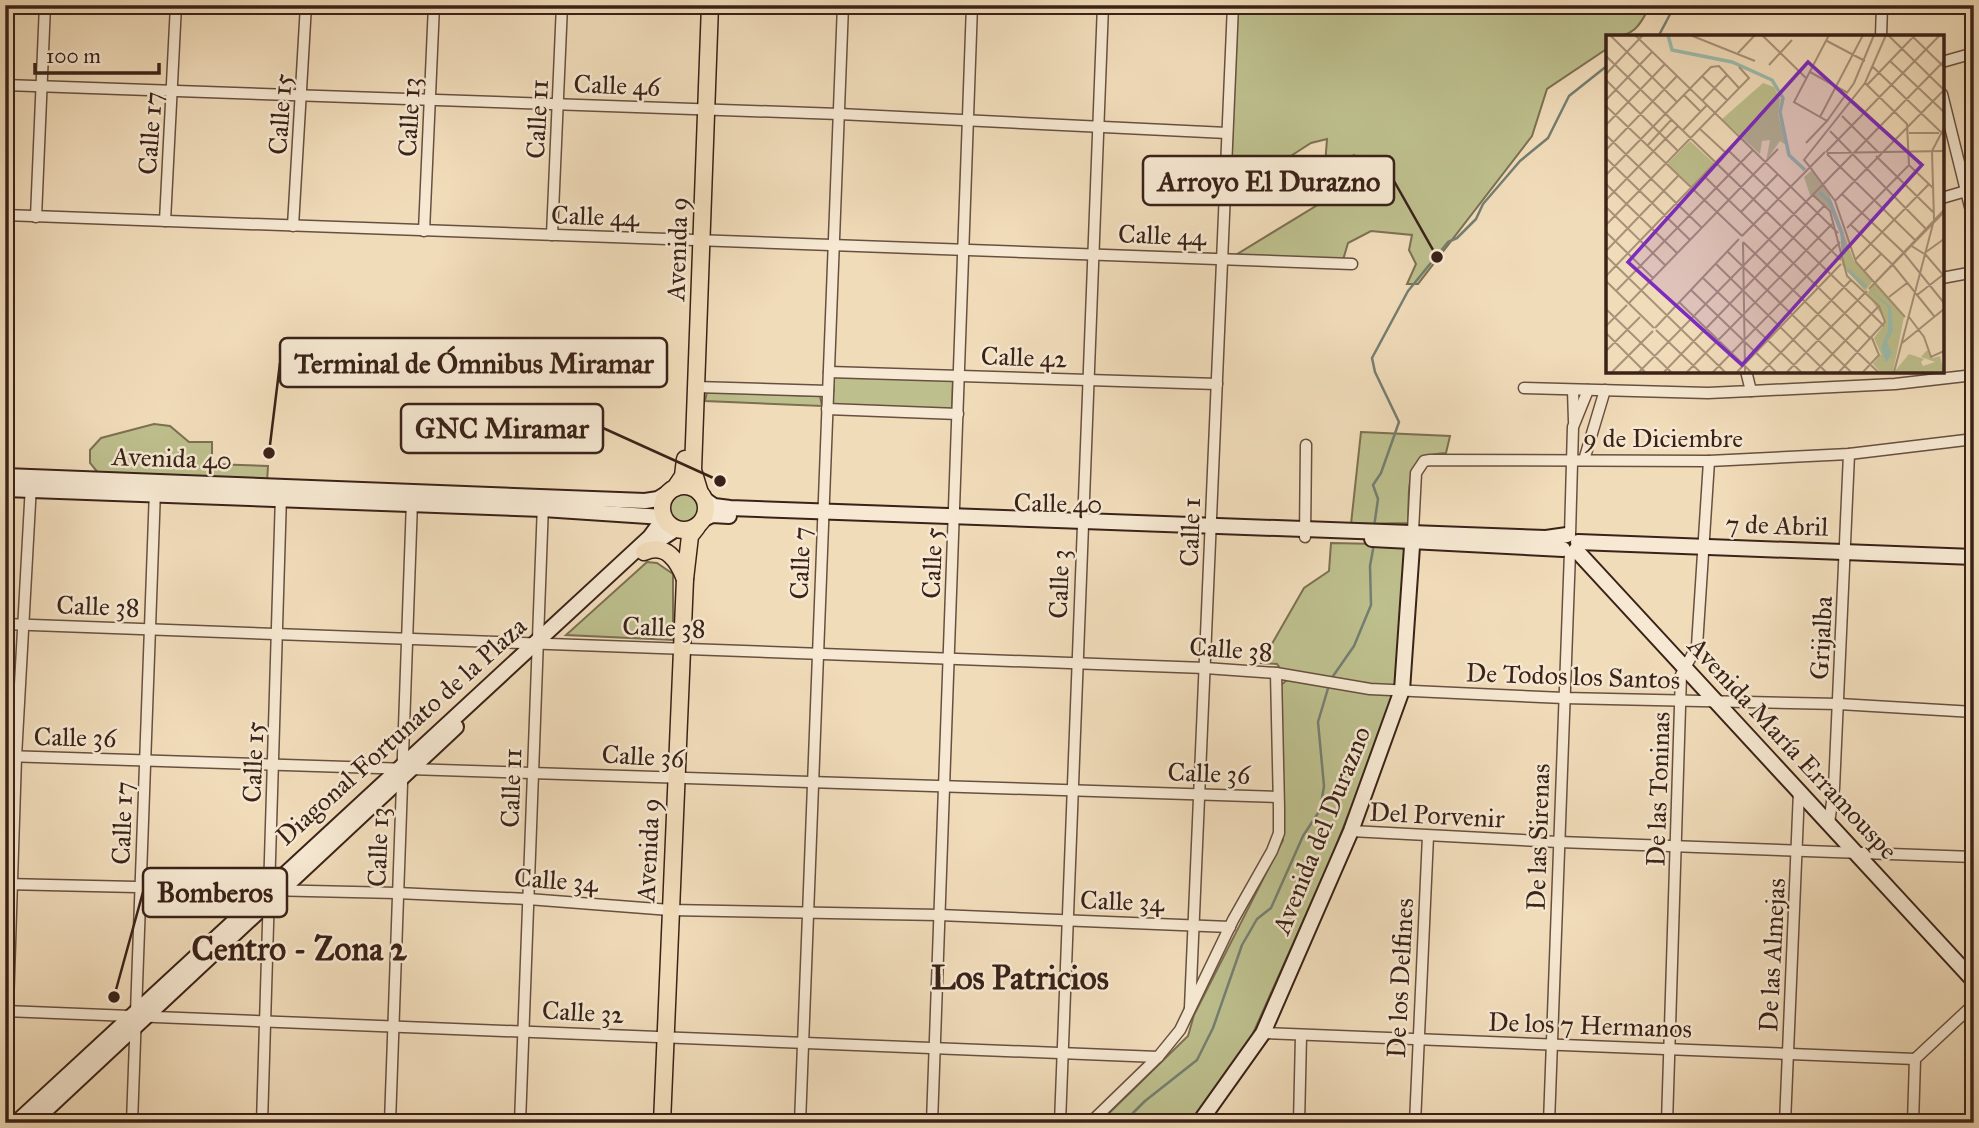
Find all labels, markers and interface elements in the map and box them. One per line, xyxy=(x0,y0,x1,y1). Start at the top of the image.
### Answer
scale bar xyxy=(35,32,159,76)
inset map xyxy=(1606,35,1944,373)
text: 100 m xyxy=(46,43,101,69)
street label: Calle 46 xyxy=(573,67,662,103)
street label: Calle 15 xyxy=(261,72,299,156)
street label: Calle 13 xyxy=(391,76,427,158)
street label: Calle 11 xyxy=(519,78,555,160)
street label: Calle 17 xyxy=(131,90,169,176)
callout: Arroyo El Durazno xyxy=(1143,156,1394,205)
text: Arroyo El Durazno xyxy=(1156,164,1380,199)
street label: Avenida 9 xyxy=(659,196,695,303)
street label: Calle 44 xyxy=(550,198,640,234)
street label: Calle 44 xyxy=(1117,217,1207,253)
callout: Terminal de Ómnibus Miramar xyxy=(280,338,667,387)
street label: Calle 42 xyxy=(980,340,1068,375)
text: Terminal de Ómnibus Miramar xyxy=(294,345,654,381)
callout: GNC Miramar xyxy=(401,404,603,453)
text: GNC Miramar xyxy=(415,411,589,446)
street label: 9 de Diciembre xyxy=(1583,422,1743,454)
street label: Avenida 40 xyxy=(111,440,232,476)
street label: Calle 40 xyxy=(1013,486,1103,520)
street label: Calle 1 xyxy=(1173,497,1207,567)
street label: 7 de Abril xyxy=(1725,507,1829,543)
street label: Calle 7 xyxy=(783,526,817,600)
street label: Calle 5 xyxy=(915,527,949,599)
street label: Calle 3 xyxy=(1042,549,1076,619)
street label: Calle 38 xyxy=(56,589,140,623)
street label: Grijalba xyxy=(1803,595,1839,681)
street label: Diagonal Fortunato de la Plaza xyxy=(269,610,533,852)
street label: Calle 38 xyxy=(622,610,706,644)
street label: Avenida María Erramouspe xyxy=(1681,629,1905,866)
street label: Calle 38 xyxy=(1188,630,1274,668)
street label: De Todos los Santos xyxy=(1465,656,1681,696)
street label: De las Toninas xyxy=(1639,711,1677,867)
street label: Calle 36 xyxy=(33,720,117,754)
street label: Calle 15 xyxy=(236,721,270,803)
street label: Avenida del Durazno xyxy=(1264,721,1377,939)
street label: Calle 36 xyxy=(601,738,686,774)
street label: Calle 11 xyxy=(494,748,528,828)
street label: Calle 36 xyxy=(1167,756,1252,790)
street label: De las Sirenas xyxy=(1519,763,1557,911)
street label: Calle 17 xyxy=(105,781,139,865)
street label: Del Porvenir xyxy=(1369,795,1506,835)
street label: Avenida 9 xyxy=(629,797,667,904)
street label: Calle 13 xyxy=(361,807,395,887)
street label: Calle 34 xyxy=(513,861,600,899)
callout: Bomberos xyxy=(143,868,287,917)
text: Bomberos xyxy=(157,875,273,910)
street label: De las Almejas xyxy=(1752,877,1792,1033)
street label: Calle 34 xyxy=(1079,884,1165,918)
street label: De los Delfines xyxy=(1380,897,1420,1059)
district label: Centro - Zona 2 xyxy=(191,929,407,969)
district label: Los Patricios xyxy=(931,958,1109,998)
street label: Calle 32 xyxy=(541,994,625,1030)
street label: De los 7 Hermanos xyxy=(1487,1005,1693,1045)

